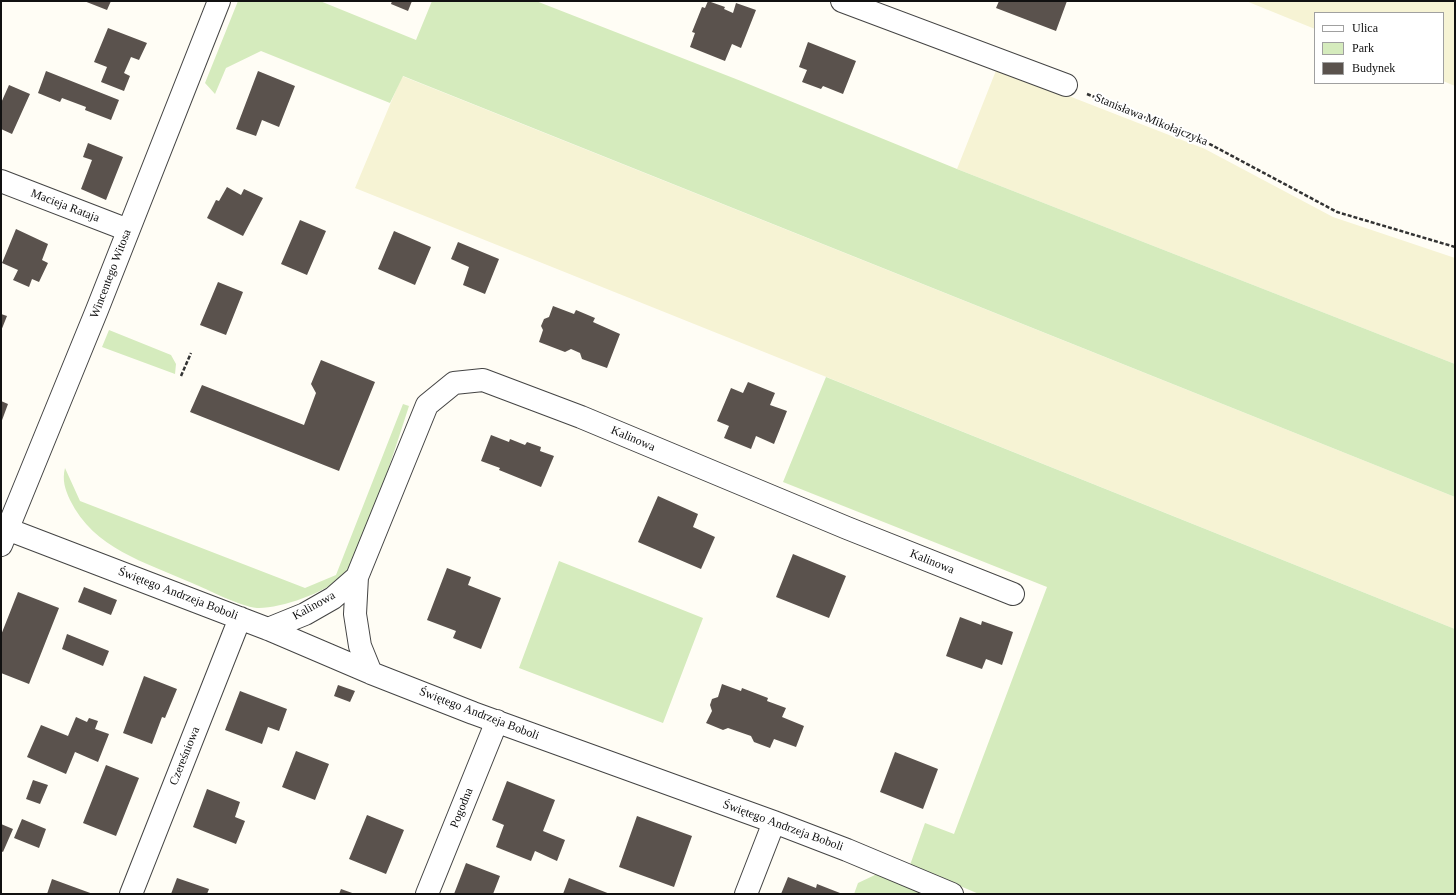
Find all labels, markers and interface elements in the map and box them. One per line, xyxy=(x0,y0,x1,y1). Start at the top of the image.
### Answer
legend xyxy=(1314,12,1444,84)
text: Ulica xyxy=(1352,21,1378,35)
text: Park xyxy=(1352,41,1374,55)
text: Budynek xyxy=(1352,61,1395,75)
street label: Stanisława Mikołajczyka xyxy=(1092,91,1210,149)
street label: Macieja Rataja xyxy=(29,186,101,226)
street label: Wincentego Witosa xyxy=(87,228,135,320)
street label: Kalinowa xyxy=(609,423,657,455)
street label: Kalinowa xyxy=(908,547,956,577)
street label: Świętego Andrzeja Boboli xyxy=(116,564,240,624)
street label: Kalinowa xyxy=(290,588,338,624)
street label: Świętego Andrzeja Boboli xyxy=(417,684,541,744)
street label: Czereśniowa xyxy=(167,725,203,787)
street label: Pogodna xyxy=(447,786,477,830)
street label: Świętego Andrzeja Boboli xyxy=(721,797,845,855)

